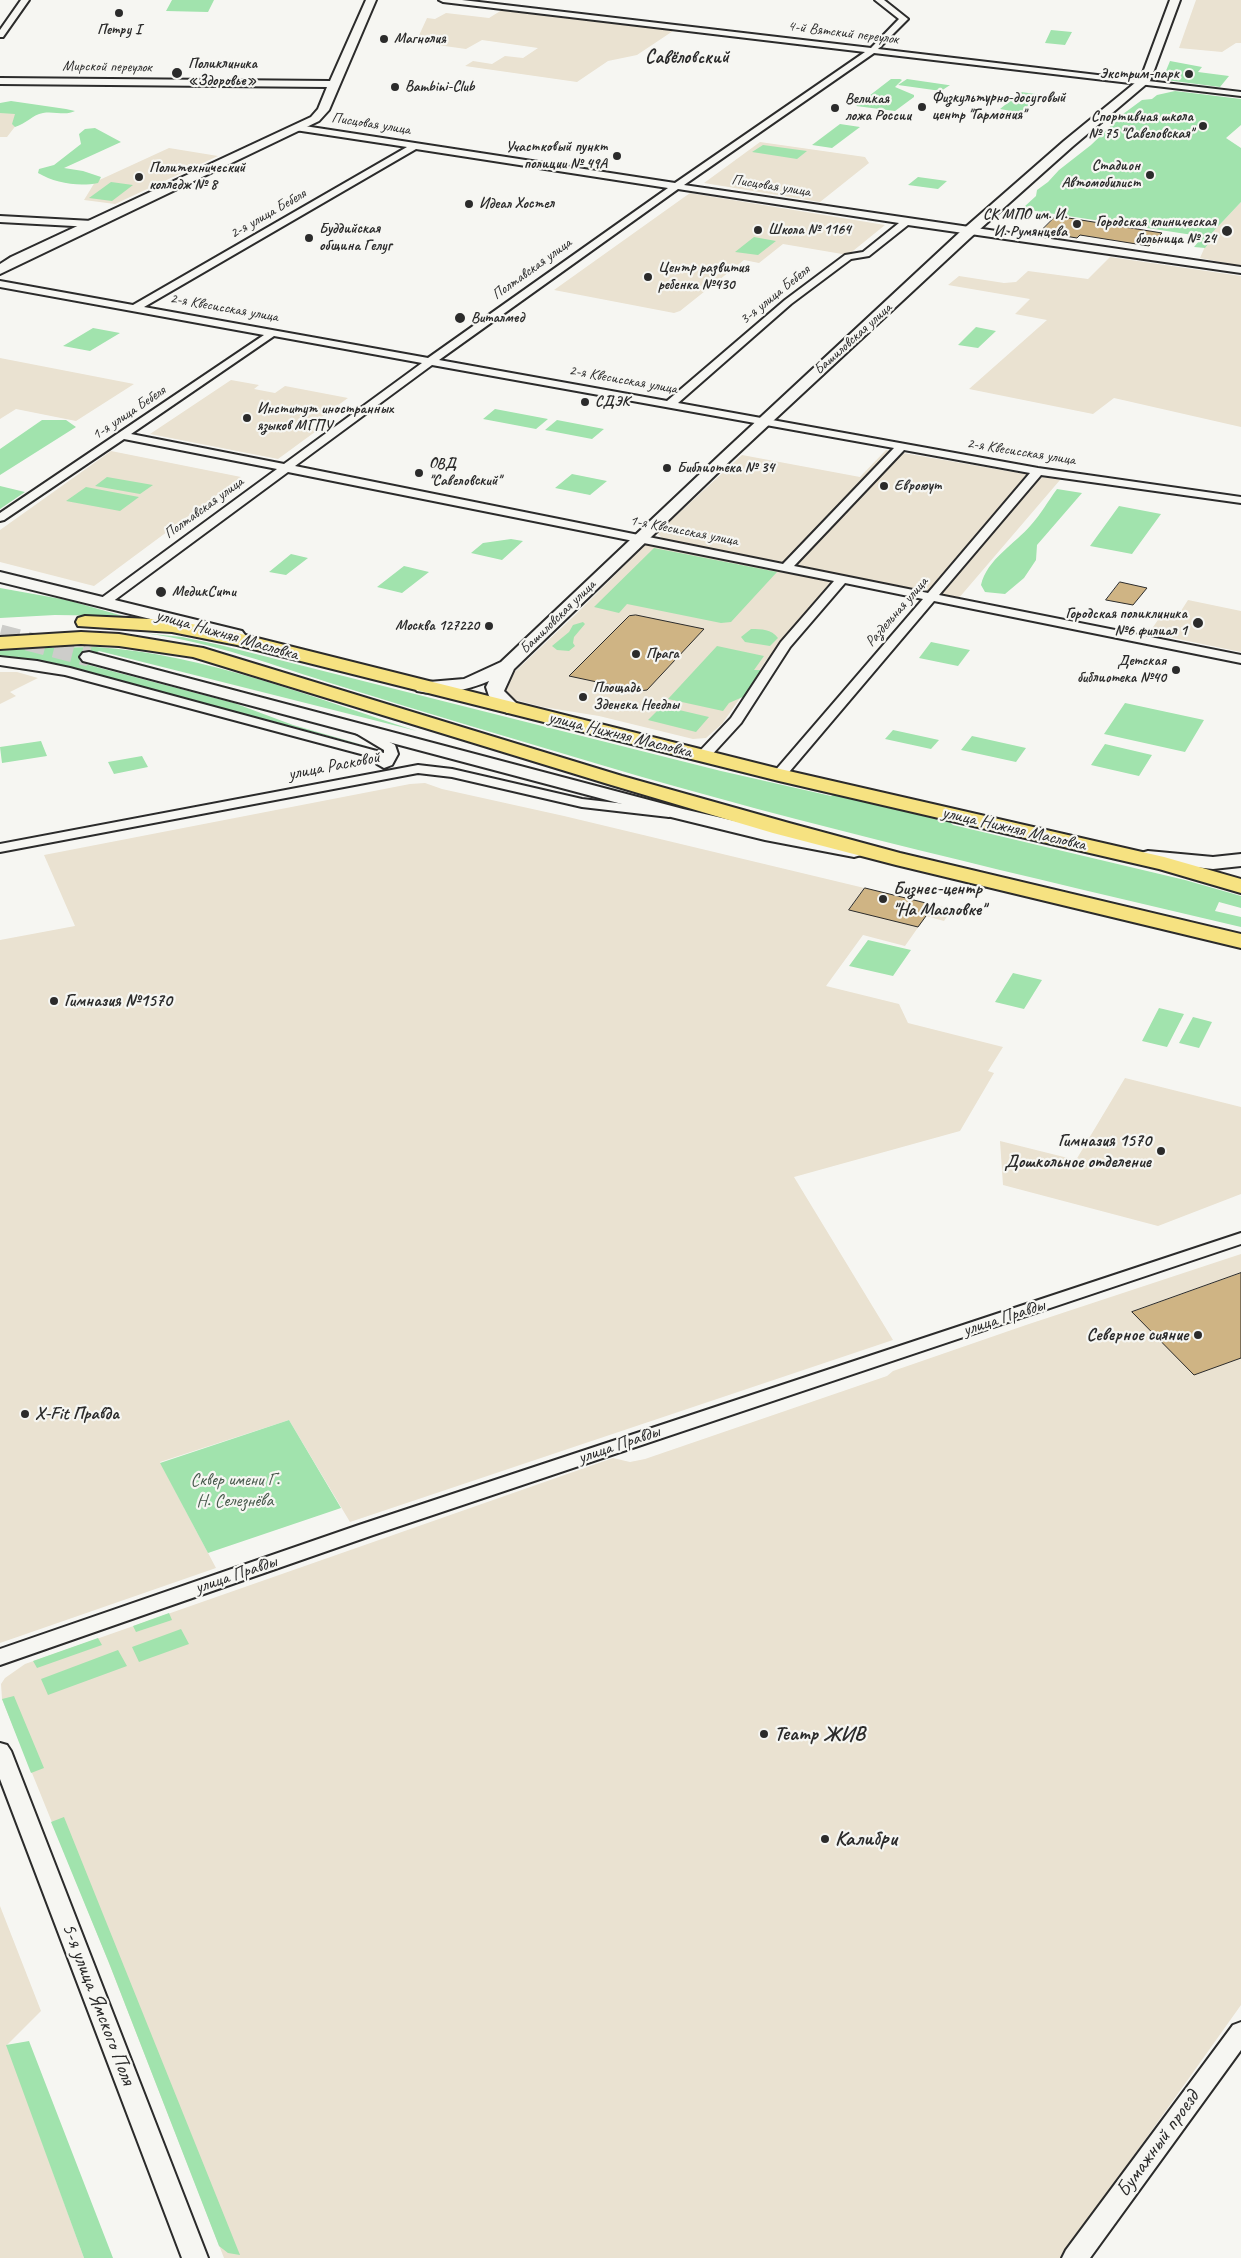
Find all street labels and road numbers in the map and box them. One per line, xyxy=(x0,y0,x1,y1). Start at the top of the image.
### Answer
street label: 4-й Вятский переулок xyxy=(787,17,899,49)
street label: Мирской переулок xyxy=(62,57,152,77)
street label: Писцовая улица xyxy=(330,109,412,139)
street label: Писцовая улица xyxy=(730,171,812,201)
street label: 2-я улица Бебеля xyxy=(227,185,309,243)
street label: Полтавская улица xyxy=(489,234,575,304)
street label: 3-я улица Бебеля xyxy=(736,261,814,329)
street label: 2-я Квесисская улица xyxy=(168,290,280,326)
street label: Башиловская улица xyxy=(810,299,896,379)
street label: 2-я Квесисская улица xyxy=(567,362,679,398)
street label: 1-я улица Бебеля xyxy=(89,382,169,444)
street label: 2-я Квесисская улица xyxy=(965,435,1077,469)
street label: Полтавская улица xyxy=(161,473,247,543)
street label: 1-я Квесисская улица xyxy=(628,512,740,550)
street label: Раздельная улица xyxy=(862,573,932,651)
street label: Башиловская улица xyxy=(516,576,600,658)
street label: улица Нижняя Масловка xyxy=(153,604,301,666)
street label: улица Нижняя Масловка xyxy=(546,707,694,763)
street label: улица Расковой xyxy=(286,747,382,785)
street label: улица Нижняя Масловка xyxy=(940,802,1088,856)
street label: улица Правды xyxy=(960,1295,1048,1341)
street label: улица Правды xyxy=(575,1421,663,1469)
street label: улица Правды xyxy=(192,1551,280,1599)
street label: 5-я улица Ямского Поля xyxy=(56,1919,140,2089)
street label: Бумажный проезд xyxy=(1111,2086,1205,2202)

